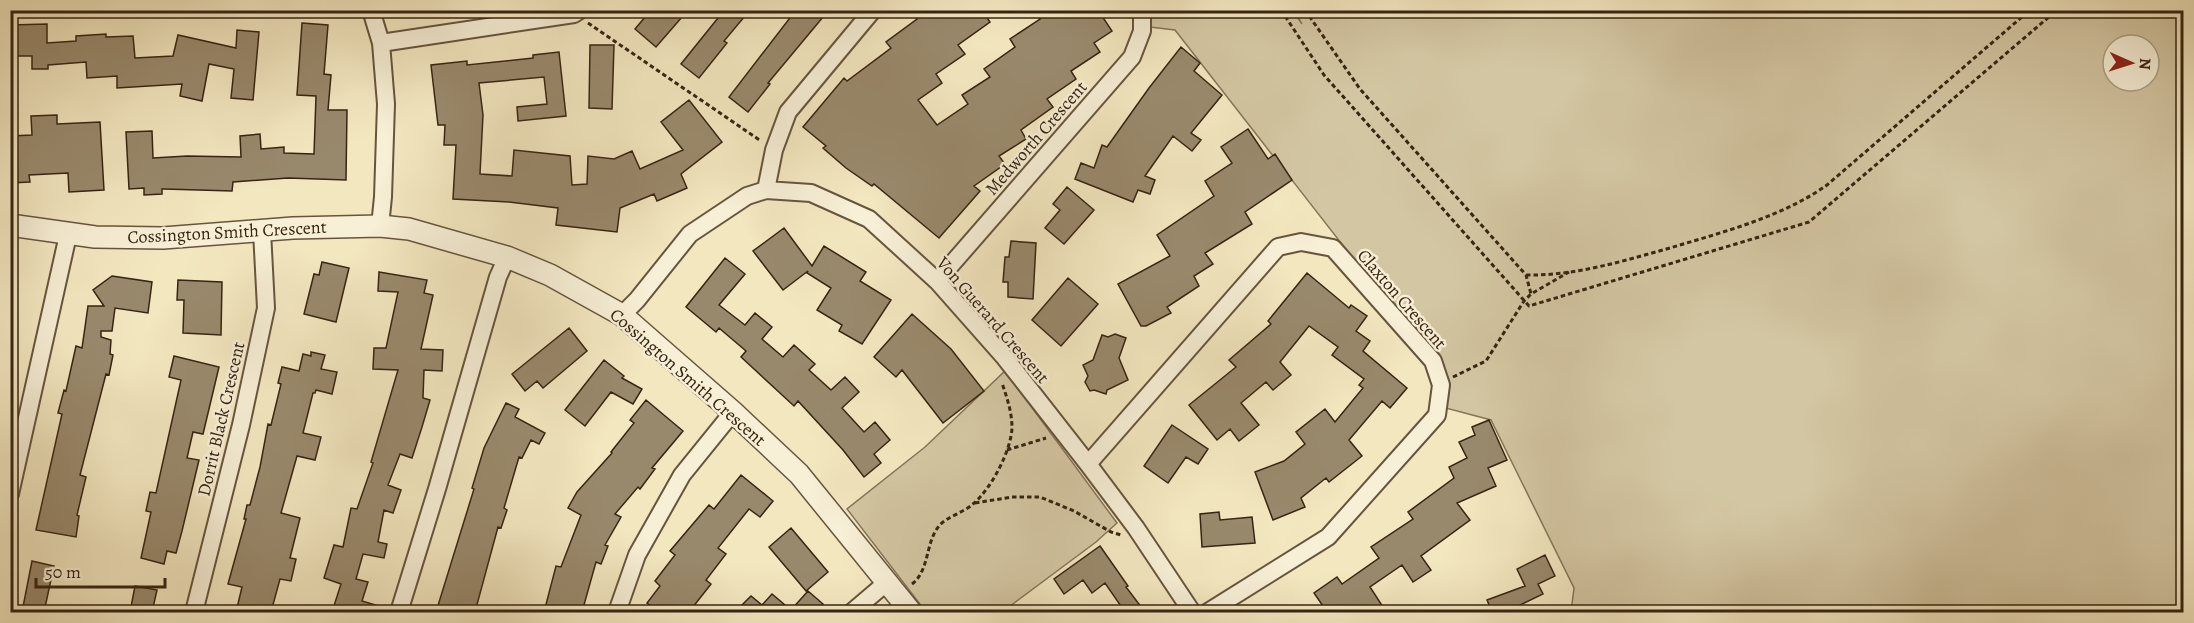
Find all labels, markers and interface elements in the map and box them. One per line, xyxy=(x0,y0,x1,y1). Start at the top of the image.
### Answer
north arrow xyxy=(2101,33,2161,93)
text: N xyxy=(2134,57,2156,70)
street label: Medworth Crescent xyxy=(980,76,1092,200)
street label: Cossington Smith Crescent xyxy=(127,215,327,249)
street label: Claxton Crescent xyxy=(1352,244,1452,354)
street label: Von Guerard Crescent xyxy=(931,251,1055,389)
street label: Cossington Smith Crescent xyxy=(605,303,771,451)
street label: Dorrit Black Crescent xyxy=(192,339,250,499)
scale bar xyxy=(36,551,165,589)
text: 50 m xyxy=(45,560,81,584)

